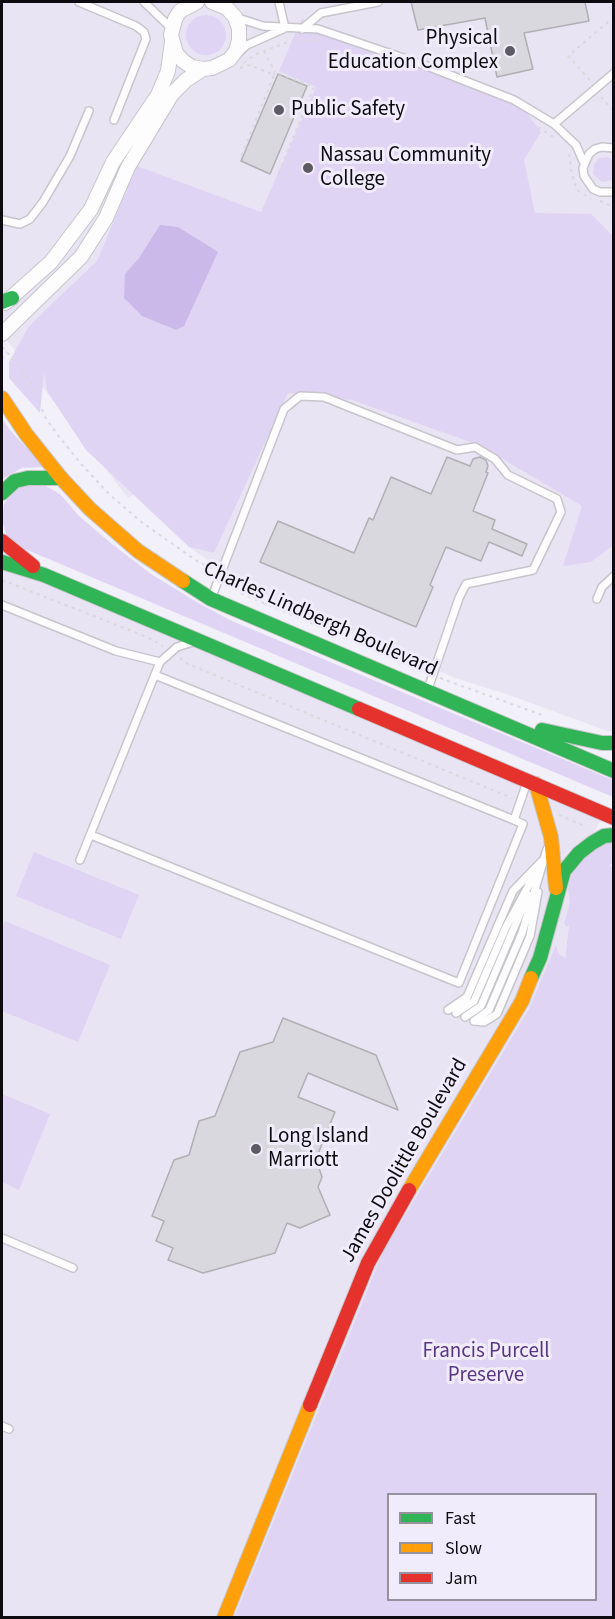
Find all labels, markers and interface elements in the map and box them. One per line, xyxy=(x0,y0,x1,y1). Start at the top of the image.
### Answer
place label: Physical Education Complex xyxy=(328,26,498,76)
marker: Physical Education Complex xyxy=(503,44,517,58)
place label: Public Safety xyxy=(291,97,405,123)
marker: Public Safety xyxy=(272,103,286,117)
place label: Nassau Community College xyxy=(320,143,491,193)
marker: Nassau Community College xyxy=(301,161,315,175)
street label: Charles Lindbergh Boulevard xyxy=(199,557,441,683)
street label: James Doolittle Boulevard xyxy=(336,1055,474,1267)
place label: Long Island Marriott xyxy=(268,1124,369,1174)
marker: Long Island Marriott xyxy=(249,1142,263,1156)
park label: Francis Purcell Preserve xyxy=(422,1339,550,1389)
legend xyxy=(387,1493,597,1601)
text: Fast xyxy=(445,1506,476,1531)
text: Slow xyxy=(445,1536,482,1561)
text: Jam xyxy=(445,1566,478,1591)

